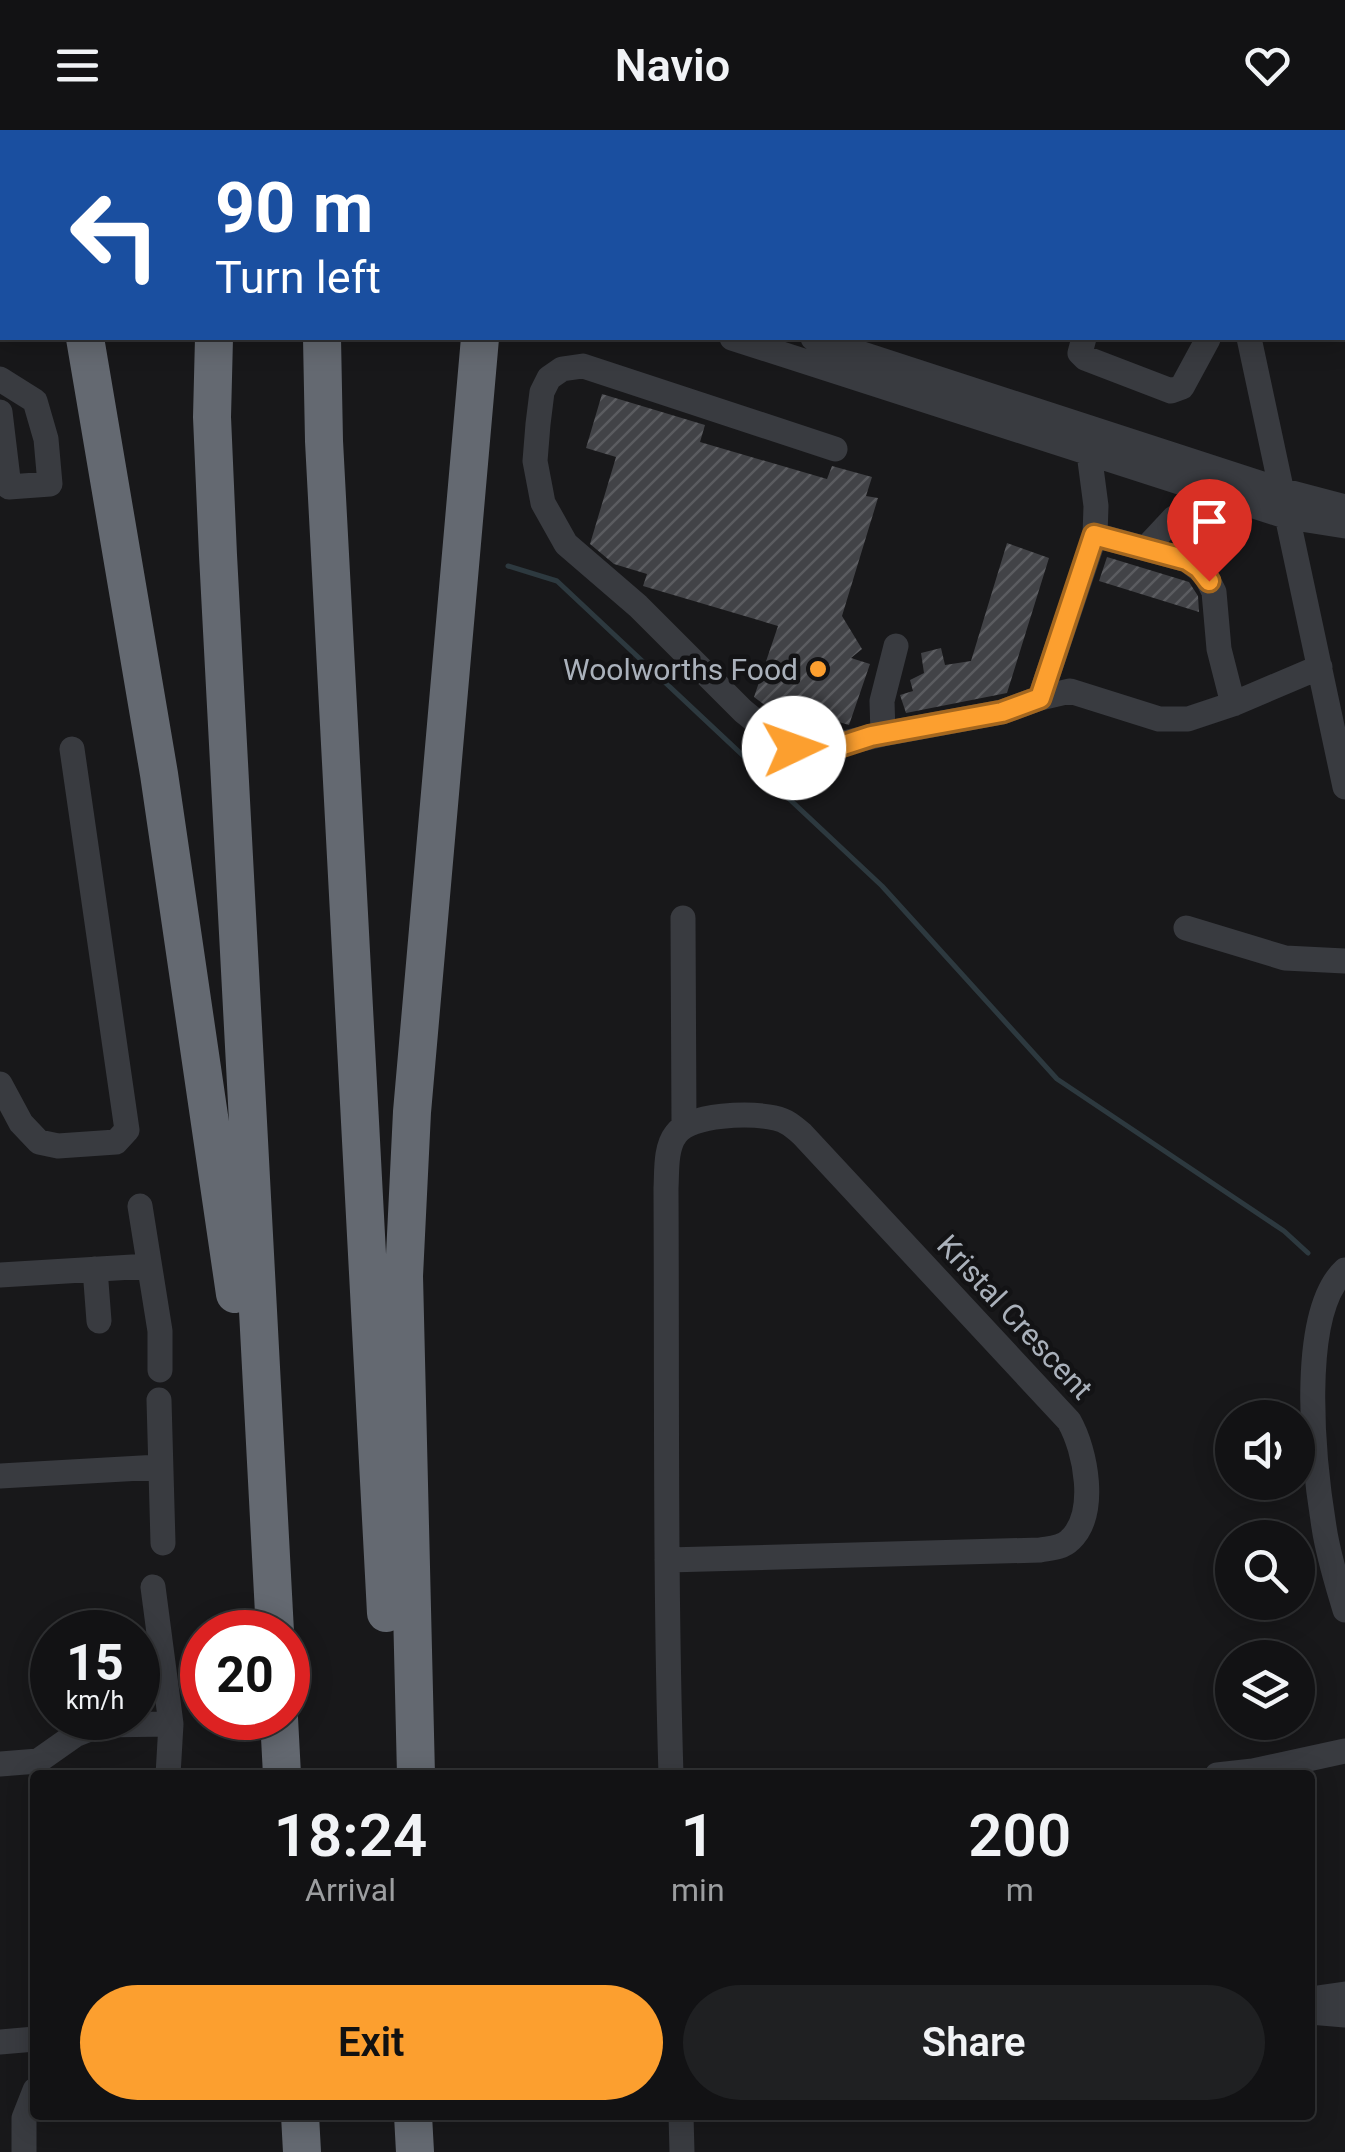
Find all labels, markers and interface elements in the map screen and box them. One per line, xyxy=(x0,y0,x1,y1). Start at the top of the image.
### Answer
icon: menu xyxy=(50,38,105,93)
icon: heart xyxy=(1240,38,1295,93)
text: Navio xyxy=(615,39,730,92)
text: 90 m xyxy=(215,167,373,249)
icon: left xyxy=(50,170,180,300)
text: Turn left xyxy=(215,251,381,304)
pin xyxy=(1167,479,1252,582)
icon: arrive xyxy=(1182,494,1237,549)
place label: Woolworths Food xyxy=(563,652,798,687)
marker: Woolworths Food xyxy=(807,658,829,680)
position arrow xyxy=(742,696,846,800)
street label: Kristal Crescent xyxy=(930,1228,1100,1406)
map controls xyxy=(1215,1400,1315,1740)
button: sound xyxy=(1215,1400,1315,1500)
button: search xyxy=(1215,1520,1315,1620)
speed limit sign: 20 xyxy=(180,1610,310,1740)
text: 15 xyxy=(66,1634,124,1692)
button: layers xyxy=(1215,1640,1315,1740)
text: km/h xyxy=(66,1686,124,1715)
text: 18:24 xyxy=(274,1800,427,1871)
text: 1 xyxy=(681,1800,715,1871)
text: 200 xyxy=(968,1800,1071,1871)
text: Arrival xyxy=(305,1871,396,1909)
text: min xyxy=(671,1871,725,1909)
text: m xyxy=(1006,1871,1034,1909)
button: Exit xyxy=(80,1985,663,2100)
button: Share xyxy=(683,1985,1265,2100)

